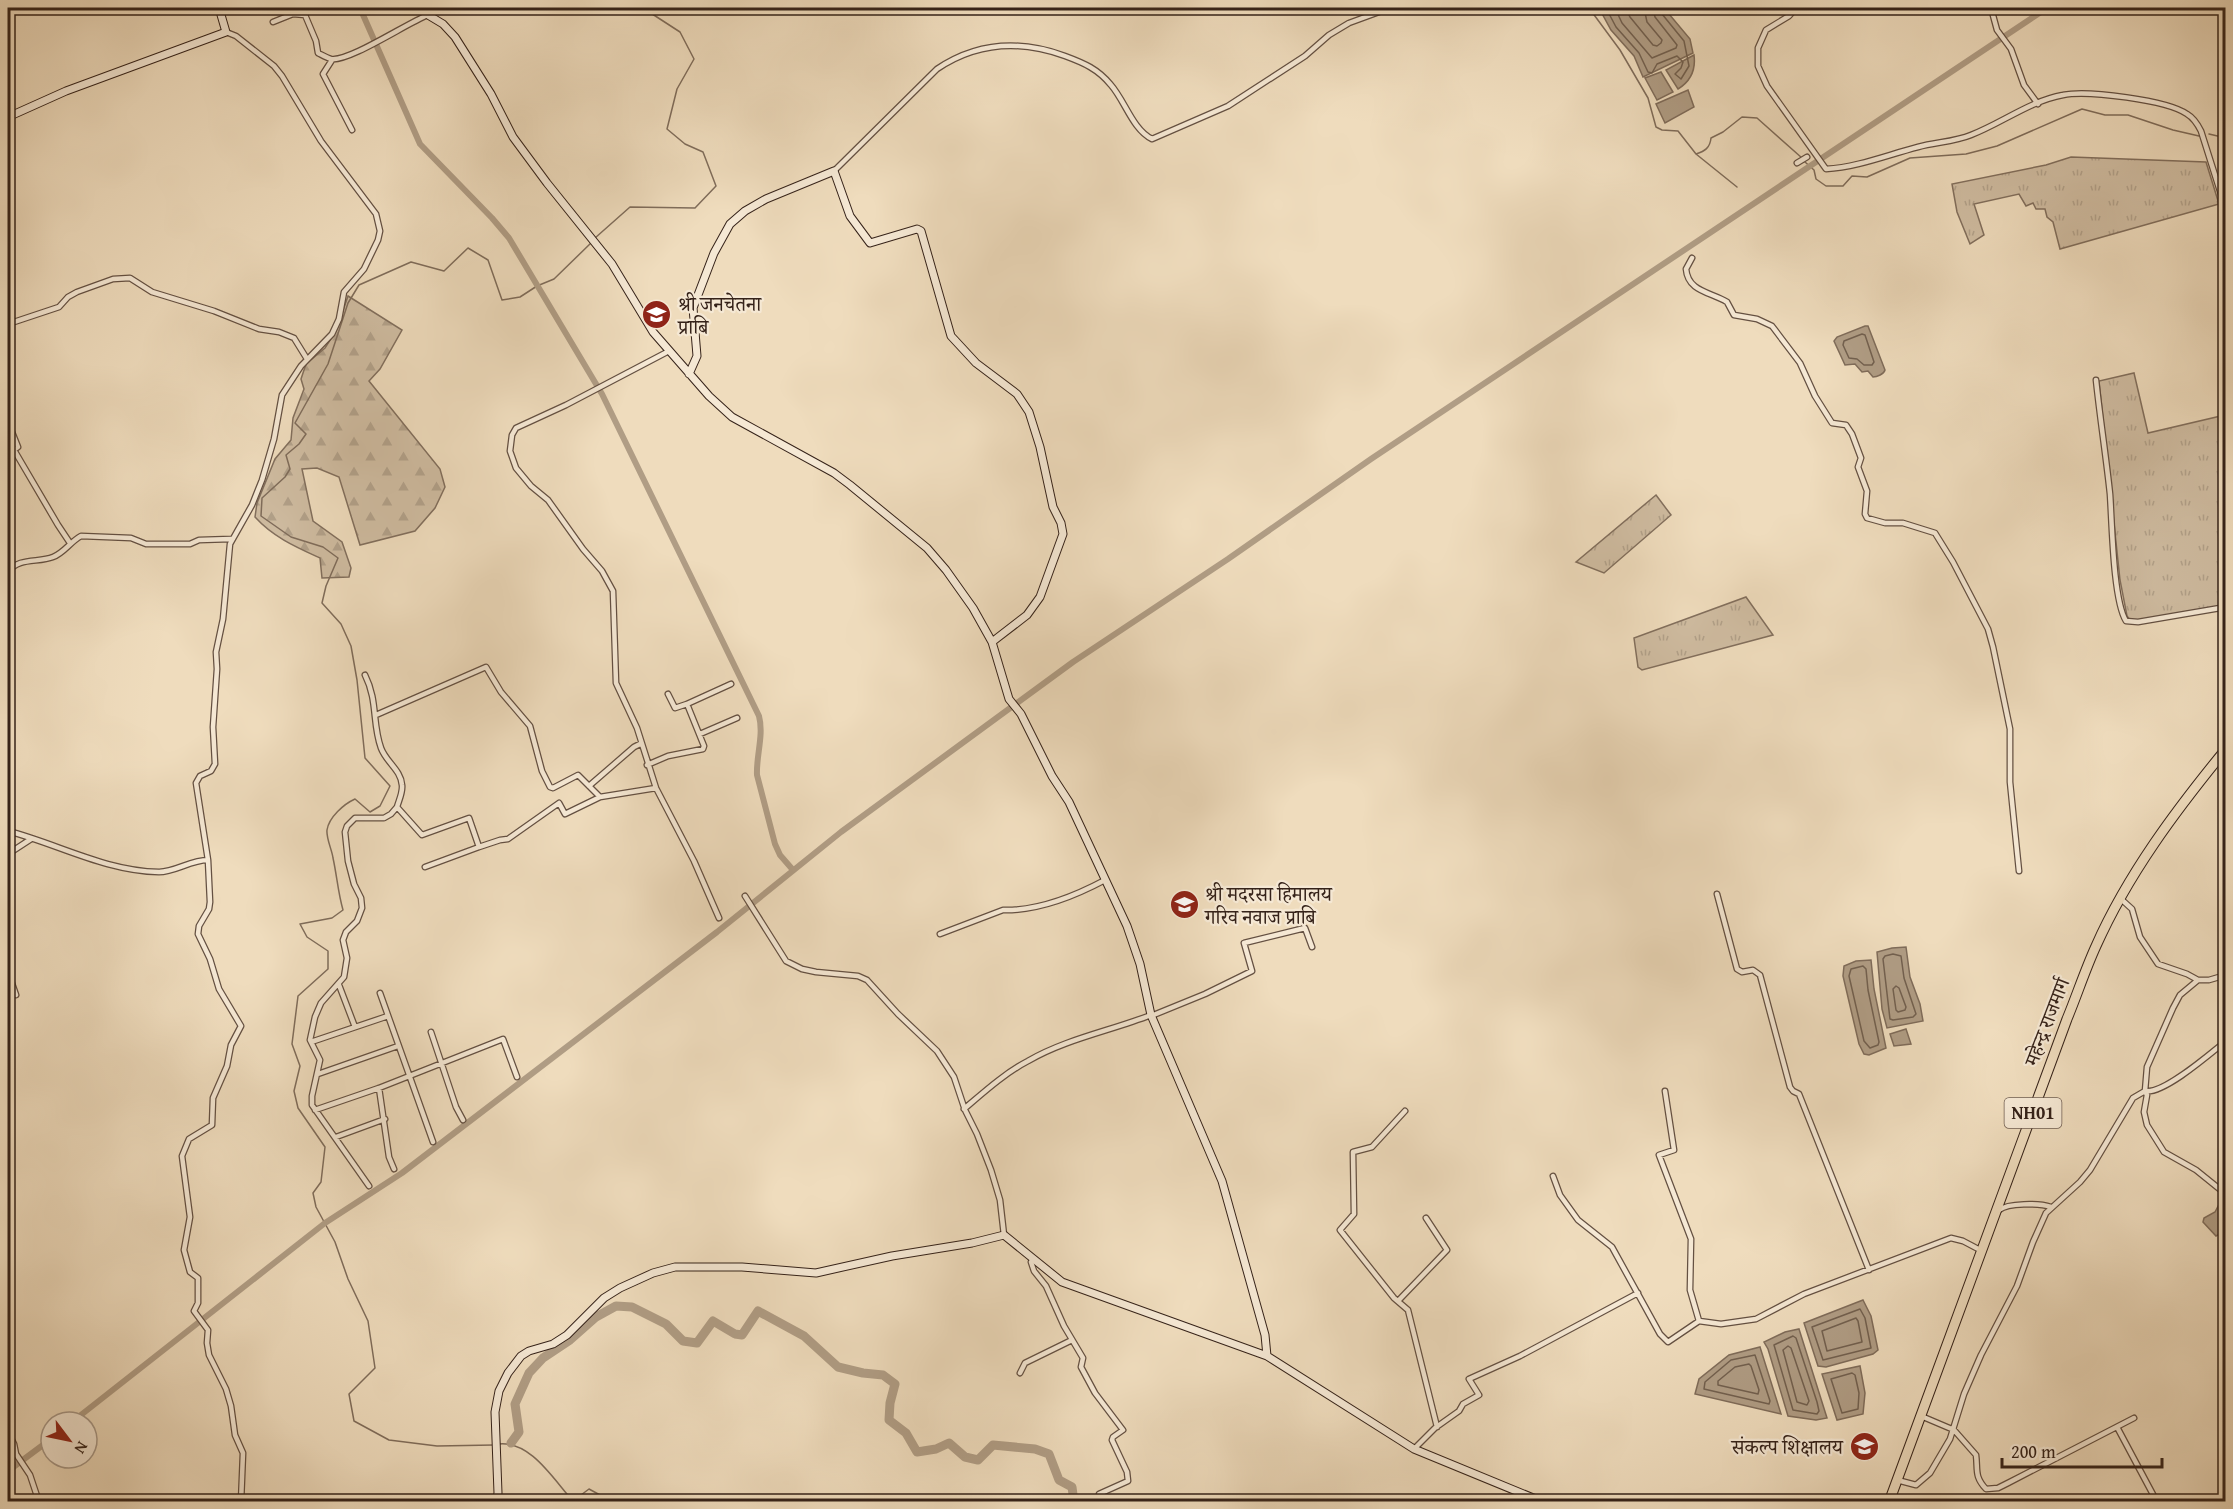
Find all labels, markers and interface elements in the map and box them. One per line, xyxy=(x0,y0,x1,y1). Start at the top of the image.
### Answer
place label: श्री जनचेतना प्राबि xyxy=(677,289,762,341)
school or university icon: श्री जनचेतना प्राबि xyxy=(641,299,673,331)
place label: श्री मदरसा हिमालय गरिव नवाज प्राबि xyxy=(1204,879,1333,931)
school or university icon: श्री मदरसा हिमालय गरिव नवाज प्राबि xyxy=(1168,889,1200,921)
street label: महेन्द्र राजमार्ग xyxy=(2016,972,2077,1071)
road number: NH01 xyxy=(2004,1098,2062,1128)
north arrow xyxy=(39,1410,99,1470)
school or university icon: संकल्प शिक्षालय xyxy=(1848,1431,1880,1463)
scale bar xyxy=(2002,1431,2162,1469)
place label: संकल्प शिक्षालय xyxy=(1730,1432,1844,1461)
text: N xyxy=(69,1437,95,1459)
text: 200 m xyxy=(2011,1438,2056,1465)

